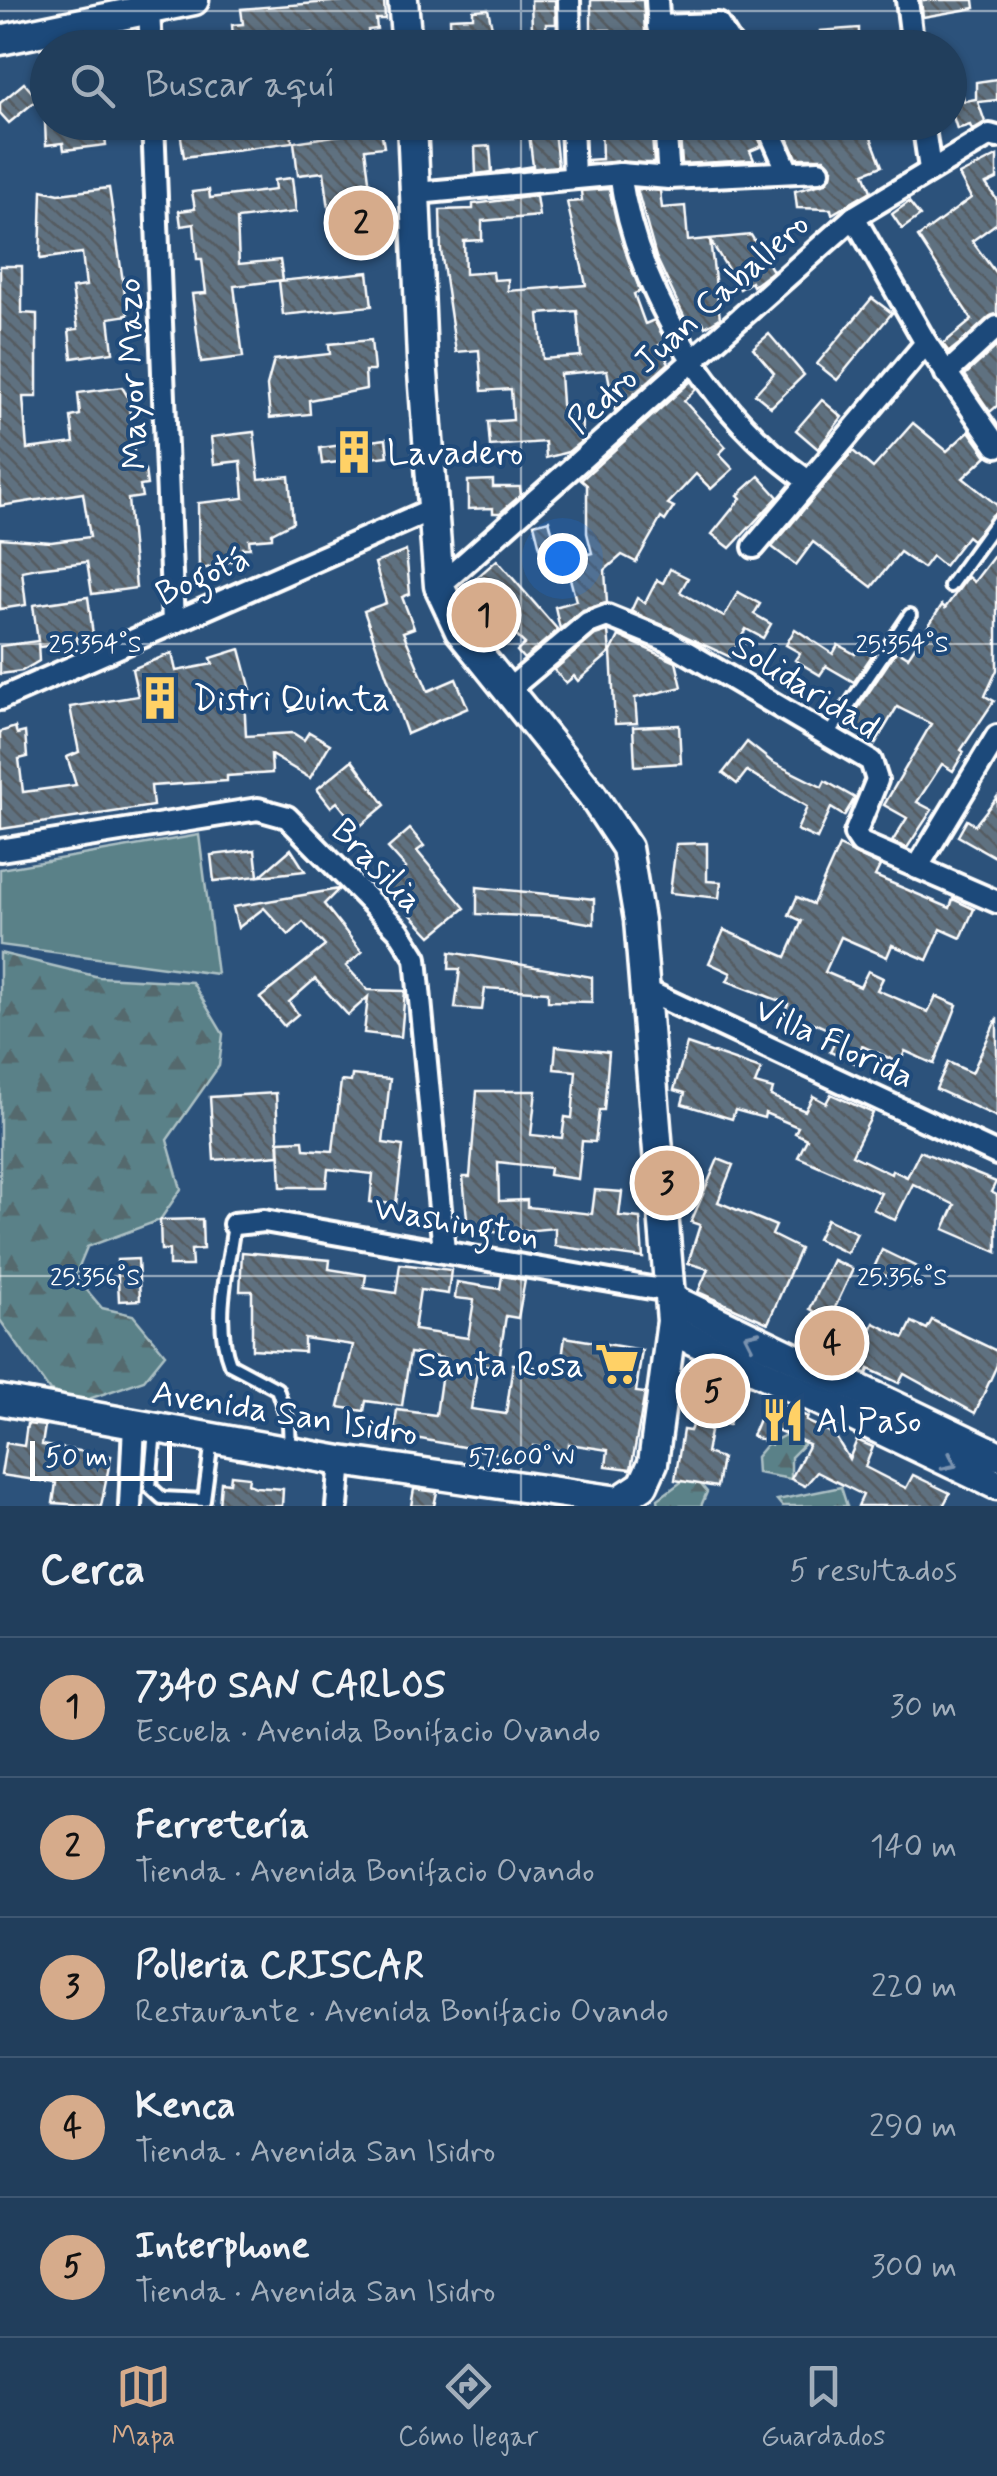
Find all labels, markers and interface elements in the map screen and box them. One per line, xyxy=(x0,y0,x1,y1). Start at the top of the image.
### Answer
search box xyxy=(30,30,967,140)
icon: search xyxy=(65,58,120,113)
text: Buscar aquí xyxy=(145,61,336,110)
pin: 2 xyxy=(328,186,394,260)
street label: Pedro Juan Caballero xyxy=(557,202,819,445)
street label: Mayor Mazo xyxy=(107,277,159,471)
building icon: Lavadero xyxy=(330,428,378,476)
place label: Lavadero xyxy=(387,431,523,477)
your location xyxy=(537,533,588,584)
street label: Bogotá xyxy=(149,536,259,621)
pin: 1 xyxy=(452,578,516,652)
street label: Solidaridad xyxy=(723,624,887,751)
text: 25.354°S xyxy=(48,629,142,662)
text: 25.354°S xyxy=(855,629,949,662)
building icon: Distri Quinta xyxy=(136,674,184,722)
place label: Distri Quinta xyxy=(193,677,390,723)
street label: Brasilia xyxy=(320,809,433,924)
street label: Villa Florida xyxy=(747,987,921,1101)
pin: 3 xyxy=(634,1146,700,1220)
street label: Washington xyxy=(369,1186,543,1264)
text: 25.356°S xyxy=(50,1262,140,1295)
text: 25.356°S xyxy=(857,1262,947,1295)
pin: 4 xyxy=(800,1306,864,1380)
one-way arrow xyxy=(743,1330,761,1350)
supermarket icon: Santa Rosa xyxy=(593,1340,641,1388)
place label: Santa Rosa xyxy=(417,1343,584,1389)
pin: 5 xyxy=(680,1354,746,1428)
street label: Avenida San Isidro xyxy=(148,1370,421,1458)
restaurant icon: Al Paso xyxy=(759,1396,807,1444)
place label: Al Paso xyxy=(816,1399,922,1445)
scale bar xyxy=(30,1436,172,1480)
text: 50 m xyxy=(45,1440,108,1477)
text: 57.600°W xyxy=(468,1442,574,1475)
one-way arrow xyxy=(939,1450,957,1470)
text: Cerca xyxy=(40,1544,145,1599)
text: 5 resultados xyxy=(789,1550,957,1592)
text: 7340 SAN CARLOS xyxy=(135,1662,445,1711)
text: 1 xyxy=(65,1686,80,1728)
text: 30 m xyxy=(890,1686,957,1728)
text: Escuela · Avenida Bonifacio Ovando xyxy=(135,1711,601,1753)
text: Ferretería xyxy=(135,1802,309,1851)
text: 2 xyxy=(65,1826,80,1868)
text: 140 m xyxy=(870,1826,957,1868)
text: Tienda · Avenida Bonifacio Ovando xyxy=(135,1851,595,1893)
text: Polleria CRISCAR xyxy=(135,1942,424,1991)
text: 3 xyxy=(65,1966,80,2008)
text: 220 m xyxy=(871,1966,957,2008)
text: Restaurante · Avenida Bonifacio Ovando xyxy=(135,1991,669,2033)
text: Kenca xyxy=(135,2082,235,2131)
text: 4 xyxy=(63,2106,82,2148)
text: 290 m xyxy=(869,2106,957,2148)
text: Tienda · Avenida San Isidro xyxy=(135,2131,496,2173)
text: Interphone xyxy=(135,2222,310,2271)
text: 5 xyxy=(63,2246,82,2288)
text: 300 m xyxy=(871,2246,957,2288)
text: Tienda · Avenida San Isidro xyxy=(135,2271,496,2313)
tab: Mapa xyxy=(111,2359,175,2456)
tab: Cómo llegar xyxy=(398,2359,538,2456)
tab: Guardados xyxy=(761,2359,886,2456)

